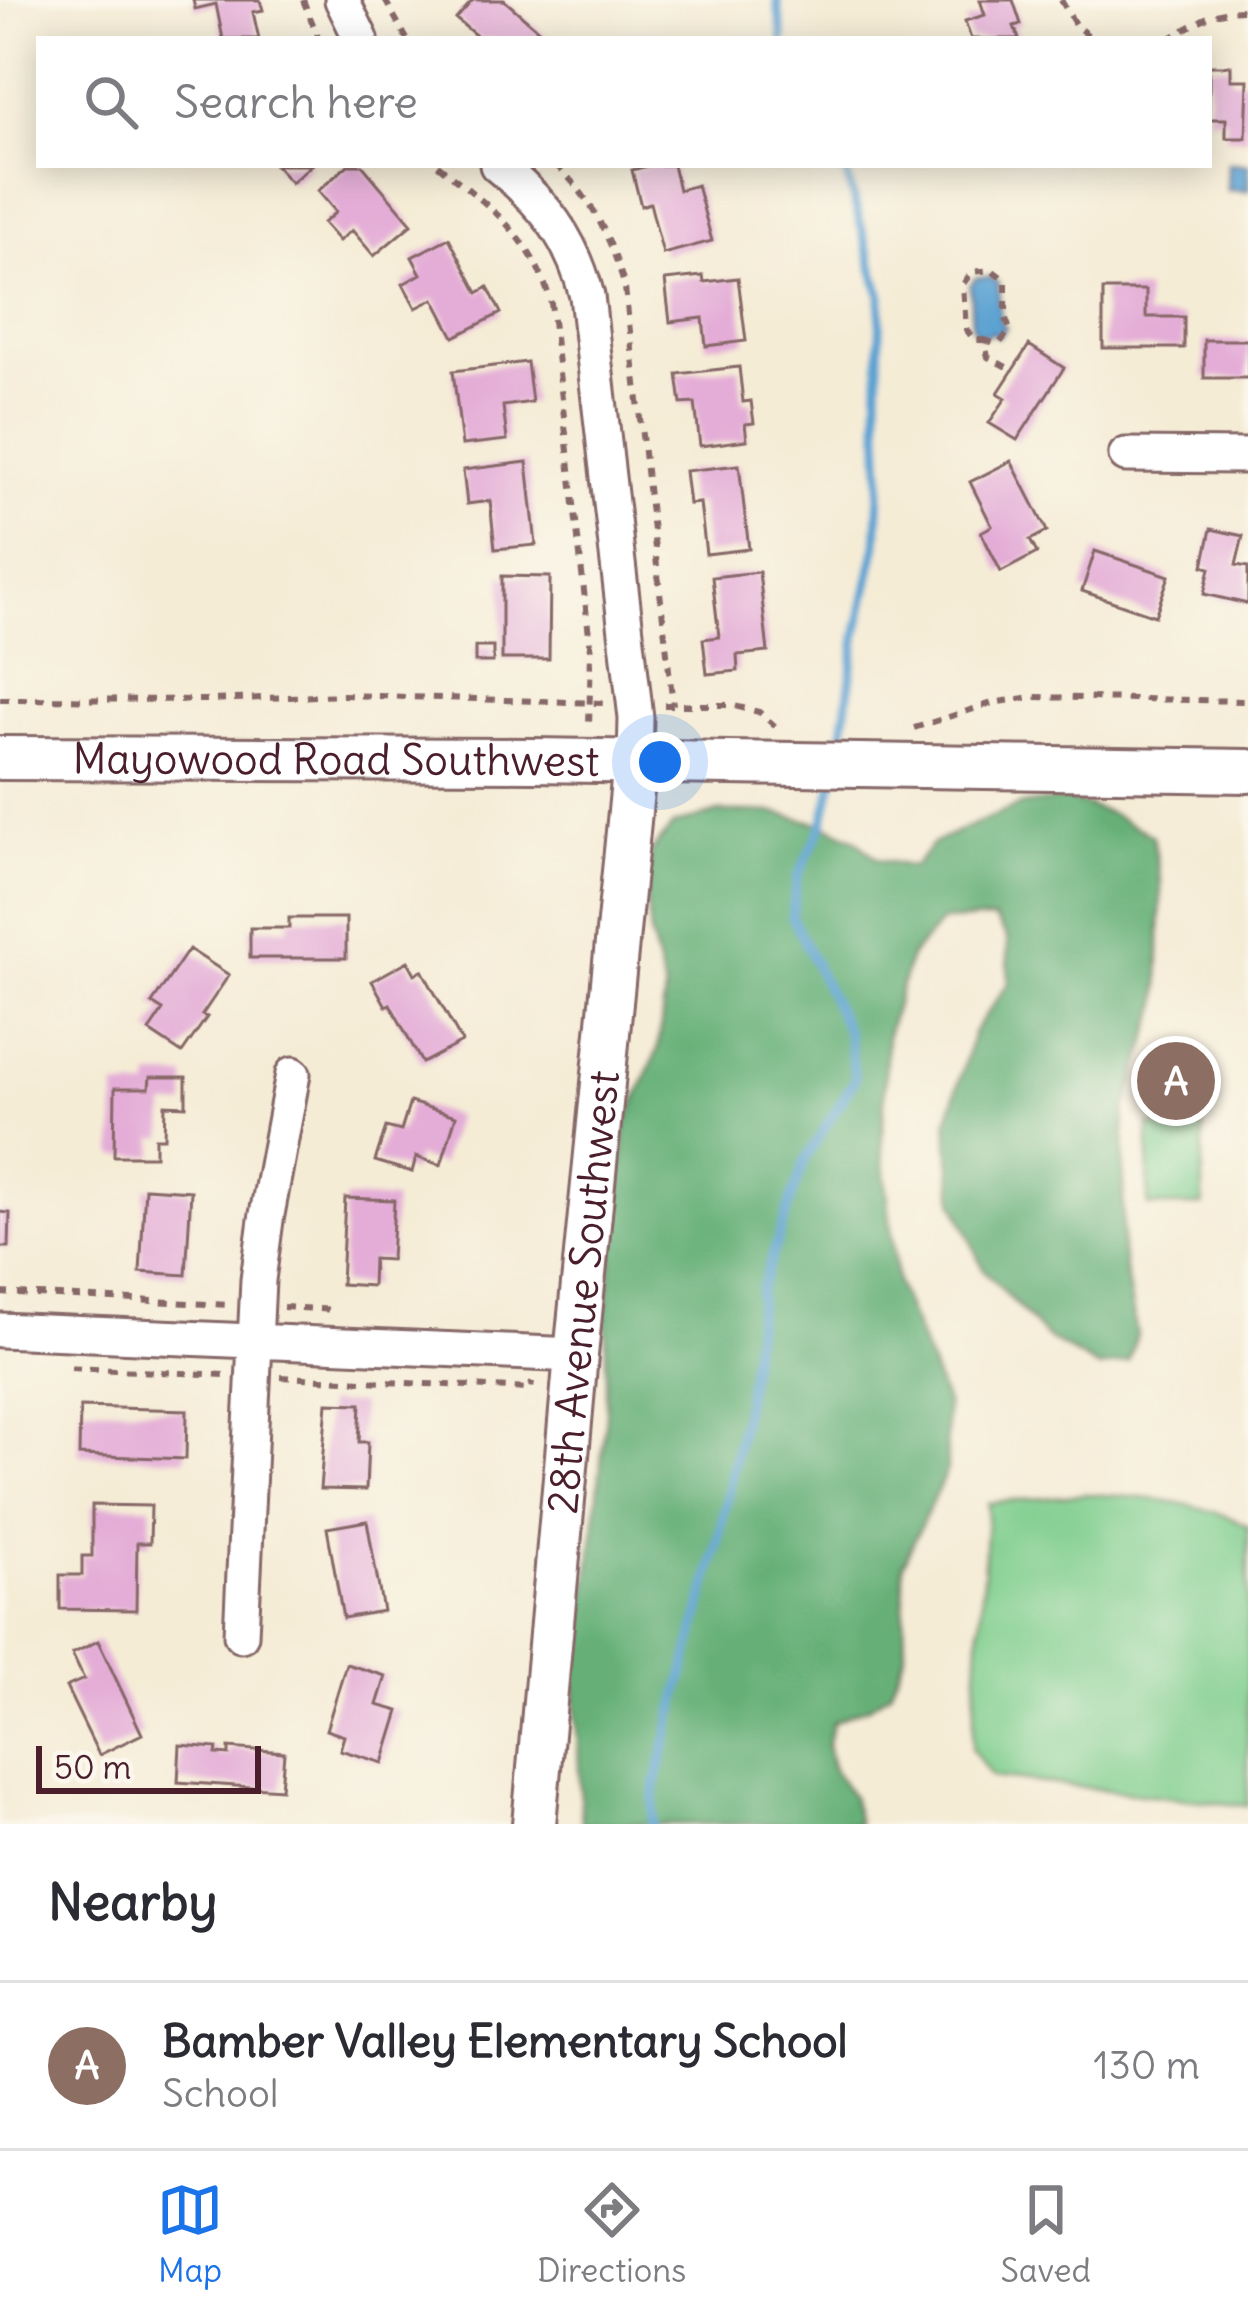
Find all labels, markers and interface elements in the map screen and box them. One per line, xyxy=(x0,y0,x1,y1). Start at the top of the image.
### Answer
search box xyxy=(36,36,1212,168)
icon: search xyxy=(78,69,144,135)
text: Search here xyxy=(174,74,418,130)
street label: Mayowood Road Southwest xyxy=(72,732,600,787)
your location xyxy=(630,732,690,792)
pin: A xyxy=(1137,1036,1215,1126)
street label: 28th Avenue Southwest xyxy=(536,1068,630,1516)
scale bar xyxy=(36,1740,261,1793)
text: 50 m xyxy=(54,1746,131,1788)
text: Nearby xyxy=(48,1870,217,1934)
text: Bamber Valley Elementary School xyxy=(162,2013,848,2069)
text: A xyxy=(74,2041,100,2090)
text: 130 m xyxy=(1093,2041,1200,2090)
text: School xyxy=(162,2069,279,2118)
tab: Map xyxy=(157,2177,223,2291)
tab: Directions xyxy=(537,2177,686,2291)
tab: Saved xyxy=(1001,2177,1091,2291)

